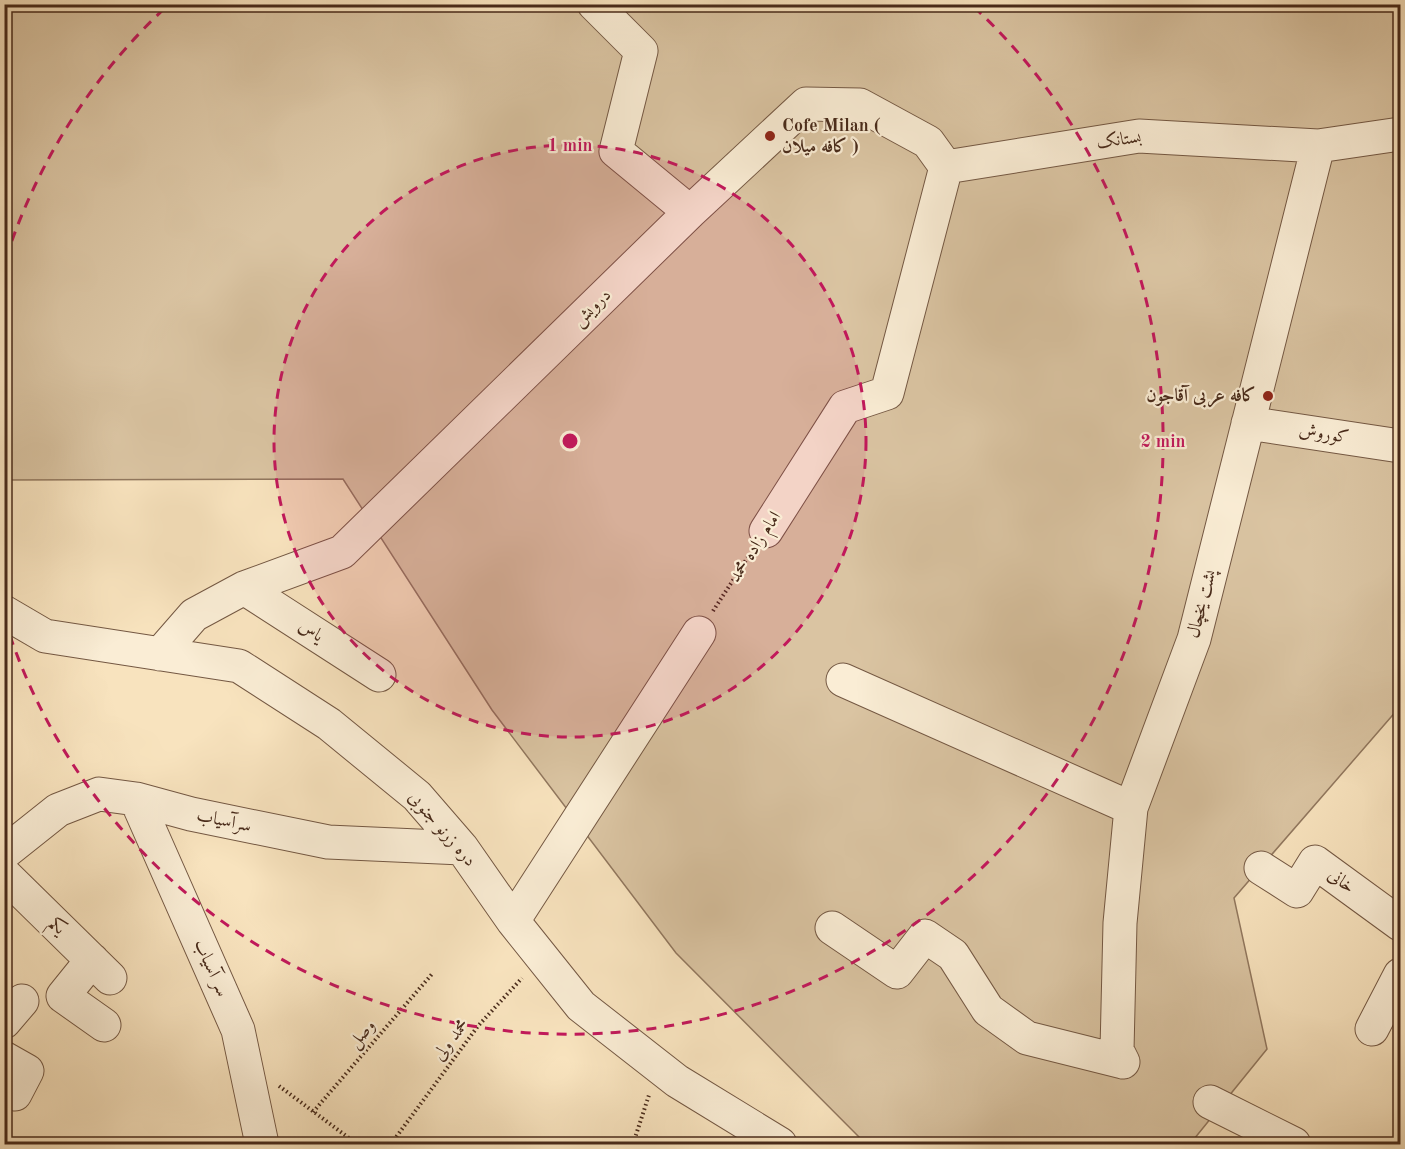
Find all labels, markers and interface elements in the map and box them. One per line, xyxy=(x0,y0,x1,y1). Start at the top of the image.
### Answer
place label: Cofe Milan ( کافه میلان ) xyxy=(782,117,881,156)
street label: بستانک xyxy=(1095,127,1143,152)
marker: Cofe Milan ( کافه میلان ) xyxy=(763,129,777,143)
text: 1 min xyxy=(547,137,593,155)
street label: درویش xyxy=(569,286,616,332)
place label: کافه عربی آقاجون xyxy=(1146,384,1256,408)
marker: کافه عربی آقاجون xyxy=(1261,389,1275,403)
street label: کوروش xyxy=(1298,421,1350,448)
centre of rings xyxy=(560,431,580,451)
text: 2 min xyxy=(1140,433,1186,451)
street label: امام زاده محمد xyxy=(725,508,790,589)
street label: پشت یخچال xyxy=(1184,567,1222,641)
street label: یاس xyxy=(295,617,328,647)
street label: دره زرنو جنوبی xyxy=(402,788,479,872)
street label: سرآسیاب xyxy=(195,804,253,838)
street label: خانی xyxy=(1324,865,1358,897)
street label: یکم xyxy=(40,913,71,944)
street label: سر آسیاب xyxy=(189,936,233,1000)
street label: وصل xyxy=(345,1016,381,1054)
street label: محمد ولی xyxy=(430,1016,473,1065)

